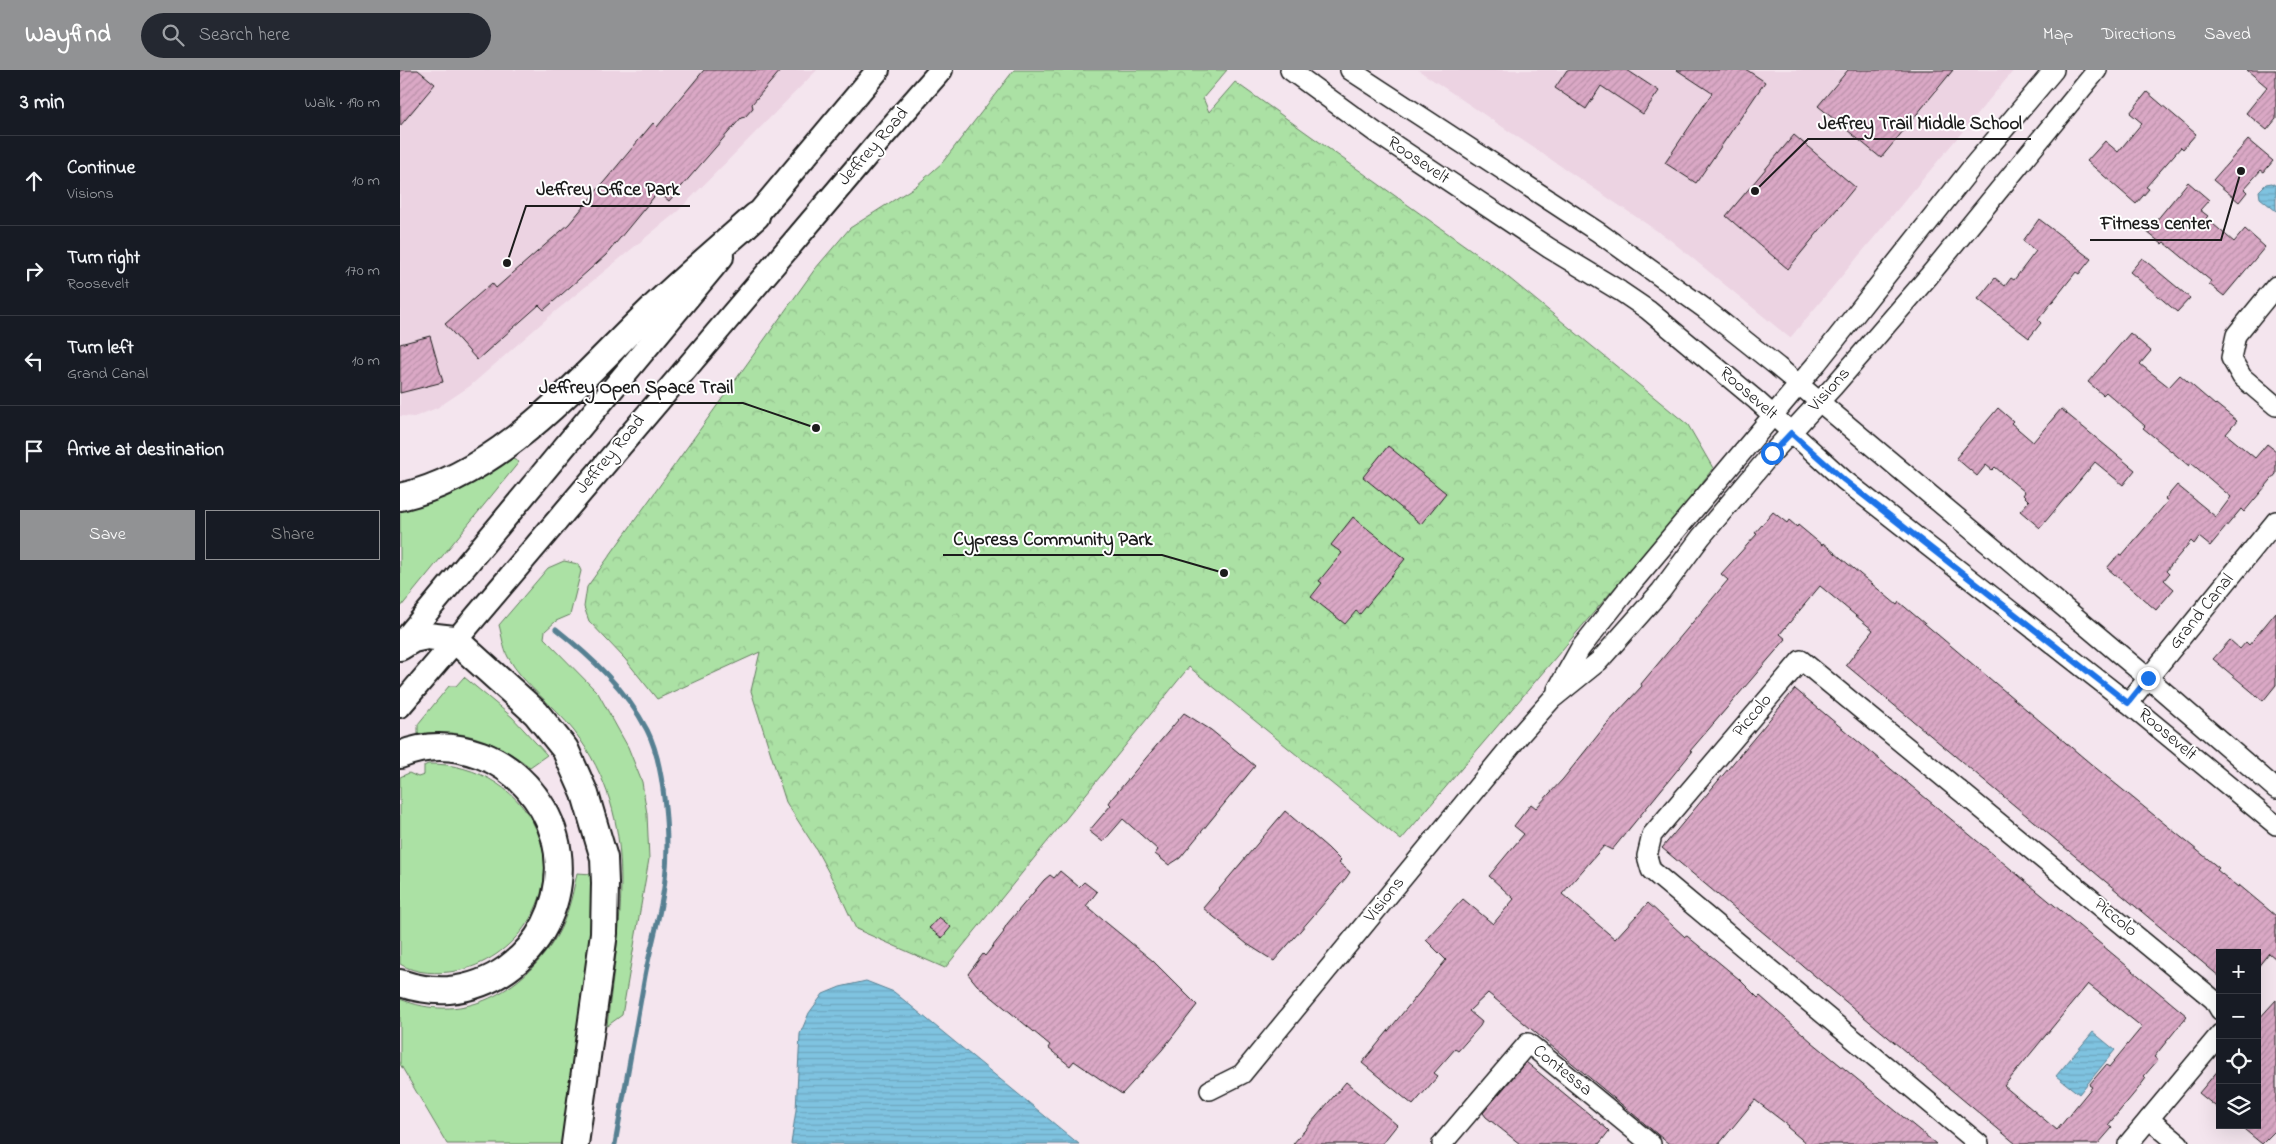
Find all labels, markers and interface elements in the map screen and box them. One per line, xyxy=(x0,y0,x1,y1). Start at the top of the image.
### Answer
search box xyxy=(141,13,491,58)
text: Wayfind xyxy=(25,18,111,53)
icon: search xyxy=(159,21,187,49)
text: Search here xyxy=(199,22,290,49)
text: Map xyxy=(2043,22,2073,48)
text: Directions xyxy=(2101,22,2176,48)
text: Saved xyxy=(2204,22,2251,48)
text: 3 min xyxy=(20,88,64,118)
text: Walk · 190 m xyxy=(305,91,380,115)
street label: Jeffrey Road xyxy=(833,102,915,192)
callout: Jeffrey Trail Middle School xyxy=(1808,105,2031,139)
text: Jeffrey Trail Middle School xyxy=(1818,111,2022,140)
street label: Roosevelt xyxy=(1381,131,1455,191)
text: Continue xyxy=(67,155,135,182)
icon: ahead xyxy=(20,167,48,195)
text: 10 m xyxy=(352,169,380,193)
callout: Jeffrey Office Park xyxy=(526,172,690,206)
text: Jeffrey Office Park xyxy=(536,177,681,206)
text: Visions xyxy=(67,182,114,206)
callout: Fitness center xyxy=(2090,206,2221,240)
text: Fitness center xyxy=(2099,211,2213,238)
text: Turn right xyxy=(67,245,140,272)
icon: right xyxy=(20,257,48,285)
text: 170 m xyxy=(345,259,380,283)
text: Roosevelt xyxy=(67,272,130,296)
text: Turn left xyxy=(67,335,134,362)
icon: left xyxy=(20,347,48,375)
text: 10 m xyxy=(352,349,380,373)
street label: Roosevelt xyxy=(1713,361,1783,427)
text: Grand Canal xyxy=(67,362,148,386)
street label: Visions xyxy=(1802,362,1857,419)
callout: Jeffrey Open Space Trail xyxy=(529,369,743,403)
text: Jeffrey Open Space Trail xyxy=(539,375,733,404)
street label: Jeffrey Road xyxy=(570,410,652,500)
icon: arrive xyxy=(20,437,48,465)
text: Arrive at destination xyxy=(67,437,224,464)
route start xyxy=(1761,442,1784,465)
button: Save xyxy=(20,510,195,560)
button: Share xyxy=(205,510,380,560)
callout: Cypress Community Park xyxy=(943,521,1162,555)
text: Cypress Community Park xyxy=(953,527,1153,556)
street label: Grand Canal xyxy=(2163,568,2241,656)
route end xyxy=(2137,667,2160,690)
street label: Piccolo xyxy=(1727,689,1779,743)
street label: Roosevelt xyxy=(2132,702,2202,768)
street label: Visions xyxy=(1358,871,1412,929)
street label: Piccolo xyxy=(2087,892,2143,944)
map controls xyxy=(2216,949,2261,1129)
button: + xyxy=(2216,949,2261,994)
button: − xyxy=(2216,994,2261,1039)
street label: Contessa xyxy=(1527,1039,1597,1103)
button: locate xyxy=(2216,1039,2261,1084)
button: layers xyxy=(2216,1084,2261,1129)

